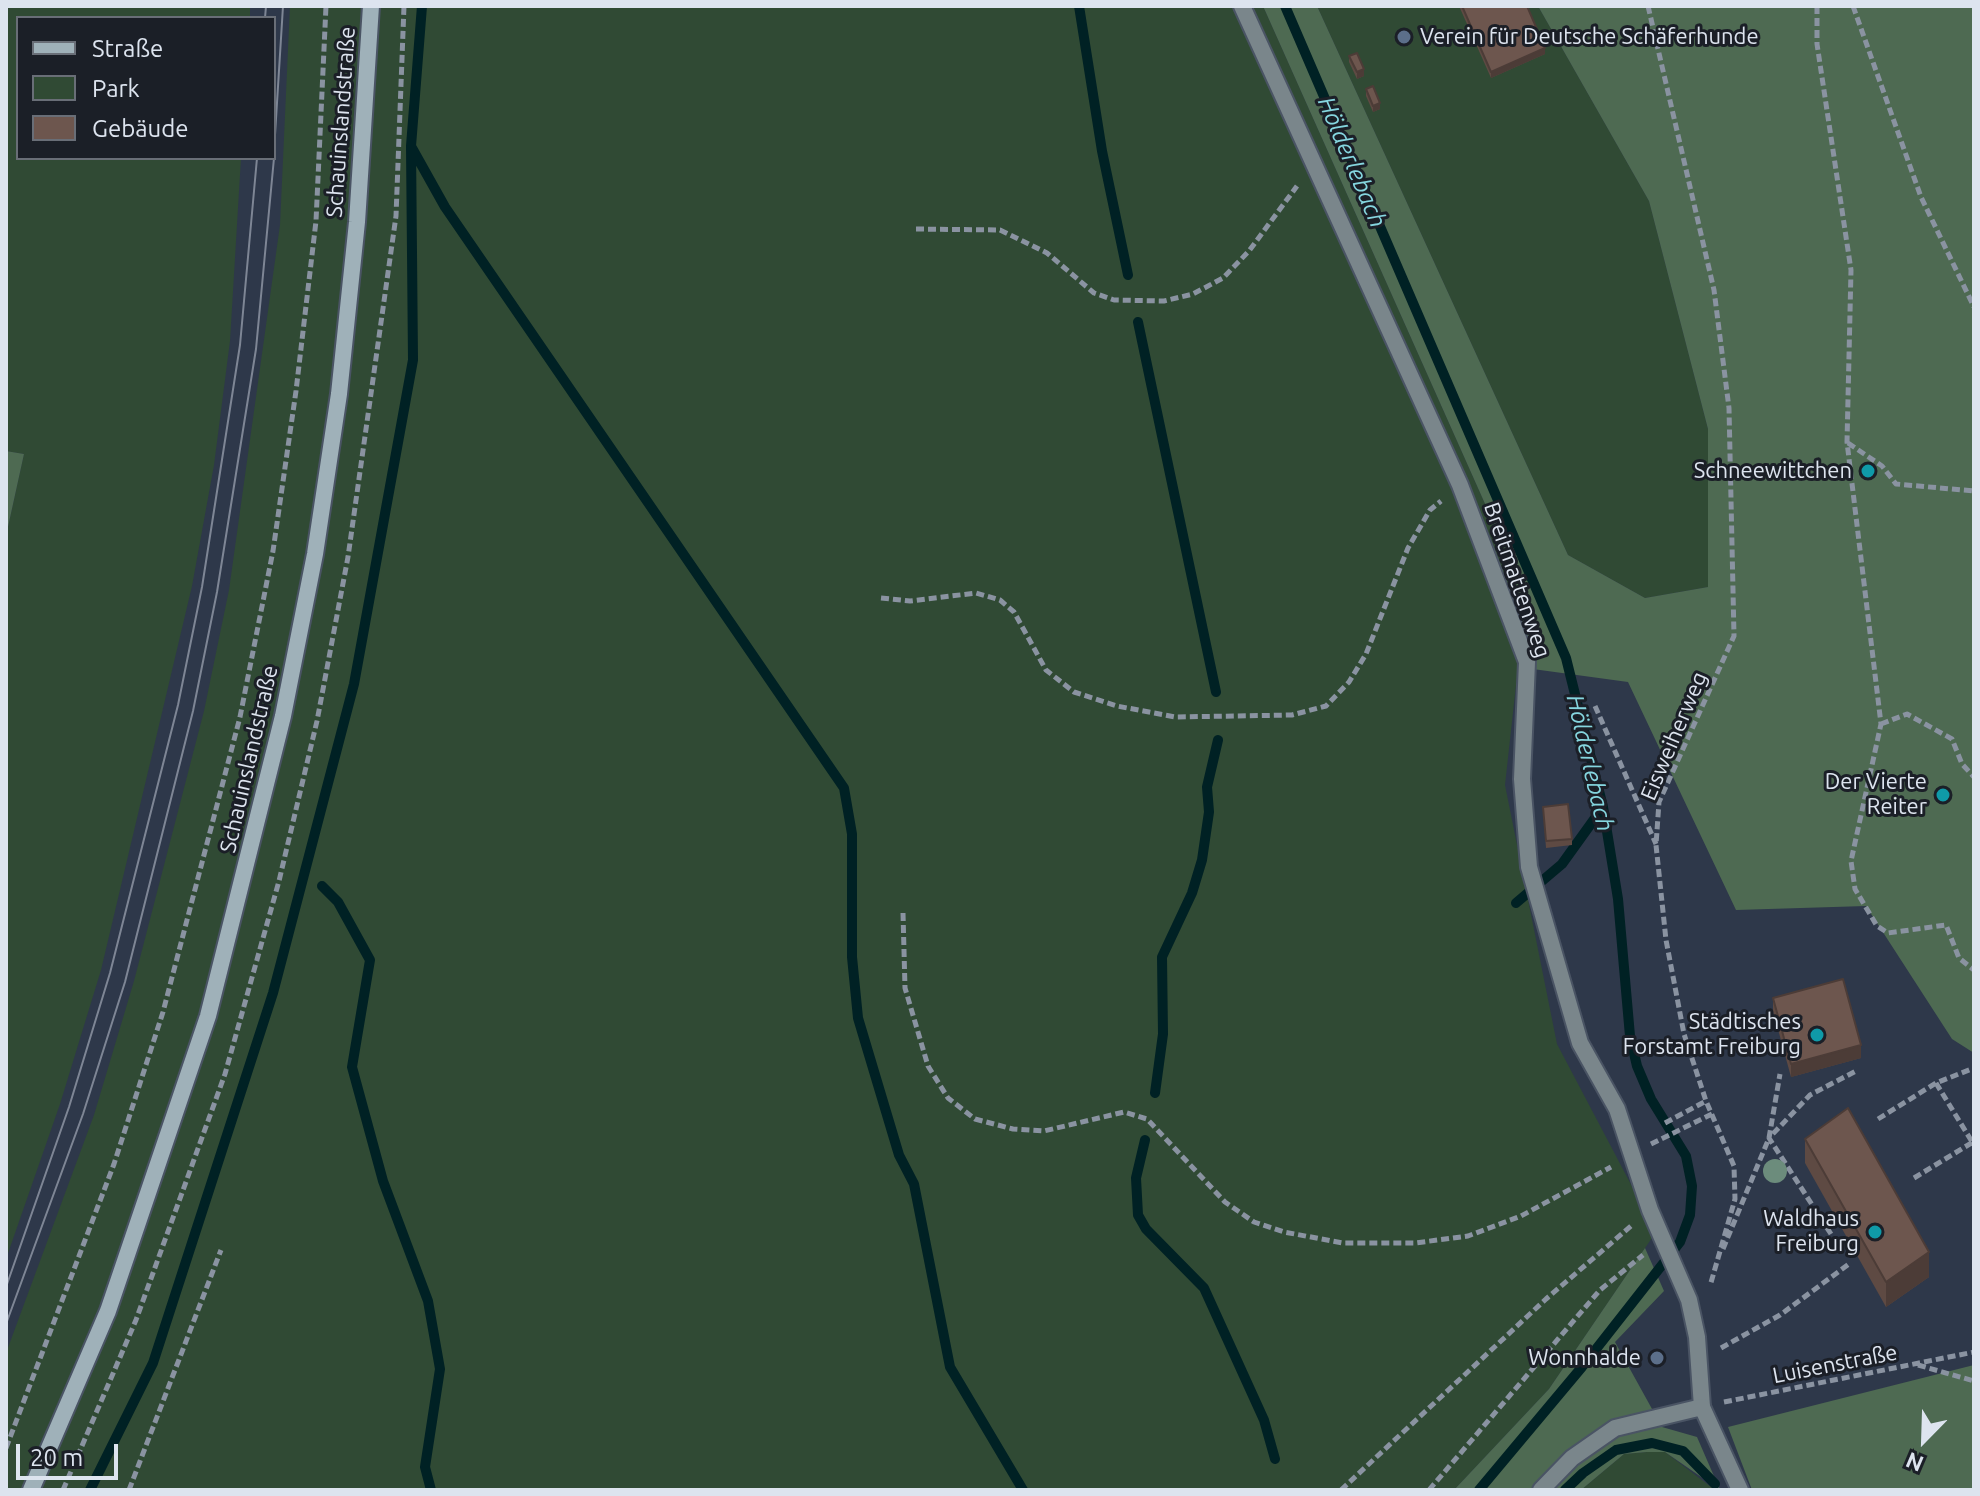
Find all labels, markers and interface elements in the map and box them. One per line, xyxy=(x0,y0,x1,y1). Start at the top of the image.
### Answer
legend xyxy=(16,16,276,160)
place label: Verein für Deutsche Schäferhunde xyxy=(1420,24,1759,50)
street label: Schauinslandstraße xyxy=(321,26,361,218)
marker: Verein für Deutsche Schäferhunde xyxy=(1395,28,1413,46)
text: Straße xyxy=(92,35,163,62)
text: Park xyxy=(92,75,140,102)
water label: Hölderlebach xyxy=(1312,92,1392,232)
text: Gebäude xyxy=(92,115,189,142)
place label: Schneewittchen xyxy=(1694,458,1852,484)
marker: Schneewittchen xyxy=(1859,462,1877,480)
street label: Breitmattenweg xyxy=(1478,499,1556,661)
street label: Schauinslandstraße xyxy=(215,663,283,855)
street label: Eisweiherweg xyxy=(1635,668,1713,804)
water label: Hölderlebach xyxy=(1560,692,1620,834)
place label: Der Vierte Reiter xyxy=(1825,769,1927,820)
marker: Der Vierte Reiter xyxy=(1934,786,1952,804)
place label: Städtisches Forstamt Freiburg xyxy=(1623,1009,1801,1060)
marker: Städtisches Forstamt Freiburg xyxy=(1808,1026,1826,1044)
place label: Waldhaus Freiburg xyxy=(1763,1206,1859,1258)
marker: Waldhaus Freiburg xyxy=(1866,1223,1884,1241)
street label: Luisenstraße xyxy=(1770,1339,1900,1389)
place label: Wonnhalde xyxy=(1528,1345,1641,1371)
marker: Wonnhalde xyxy=(1648,1349,1666,1367)
north arrow xyxy=(1884,1400,1964,1480)
scale bar xyxy=(20,1428,122,1478)
text: 20 m xyxy=(30,1444,83,1471)
text: N xyxy=(1902,1448,1927,1477)

